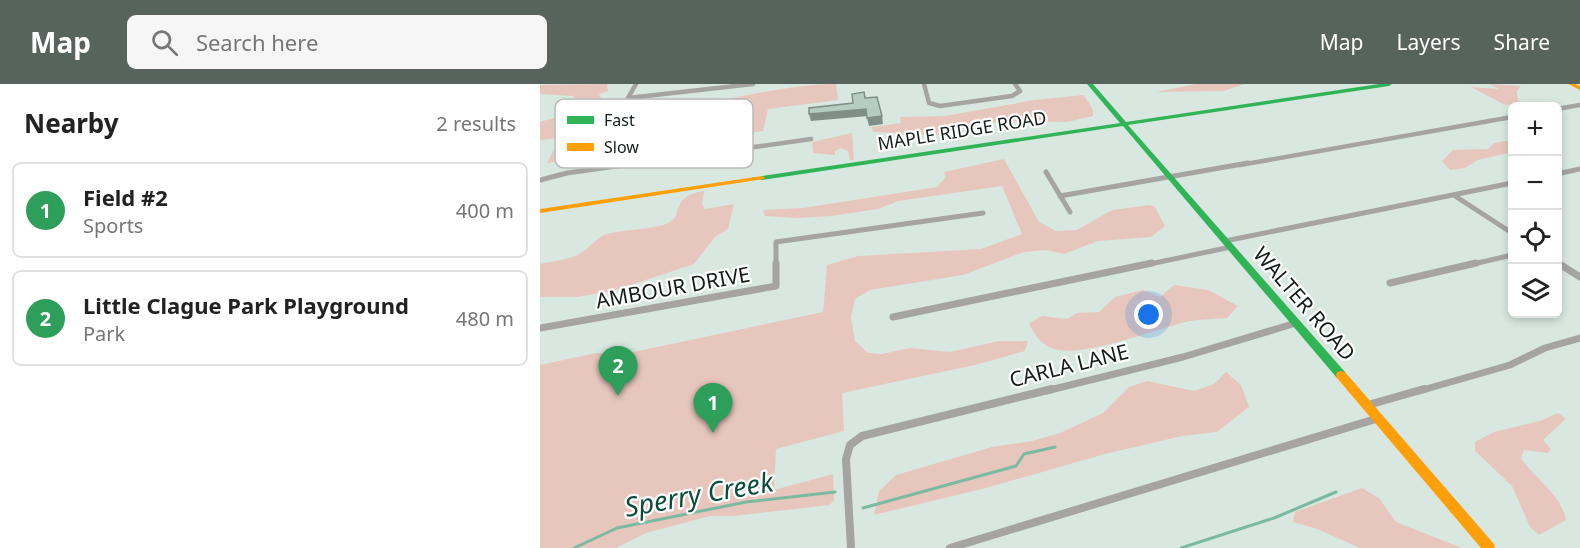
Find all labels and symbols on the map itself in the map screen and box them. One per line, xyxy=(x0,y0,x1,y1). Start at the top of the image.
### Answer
legend xyxy=(555,99,753,168)
street label: MAPLE RIDGE ROAD xyxy=(876,105,1048,155)
text: Fast xyxy=(604,109,635,131)
text: Slow xyxy=(604,136,639,158)
street label: WALTER ROAD xyxy=(1247,240,1362,366)
street label: AMBOUR DRIVE xyxy=(593,260,752,314)
your location xyxy=(1134,300,1163,329)
street label: CARLA LANE xyxy=(1006,337,1131,393)
pin: 2 xyxy=(598,346,638,396)
pin: 1 xyxy=(694,384,732,433)
water label: Sperry Creek xyxy=(622,462,778,525)

